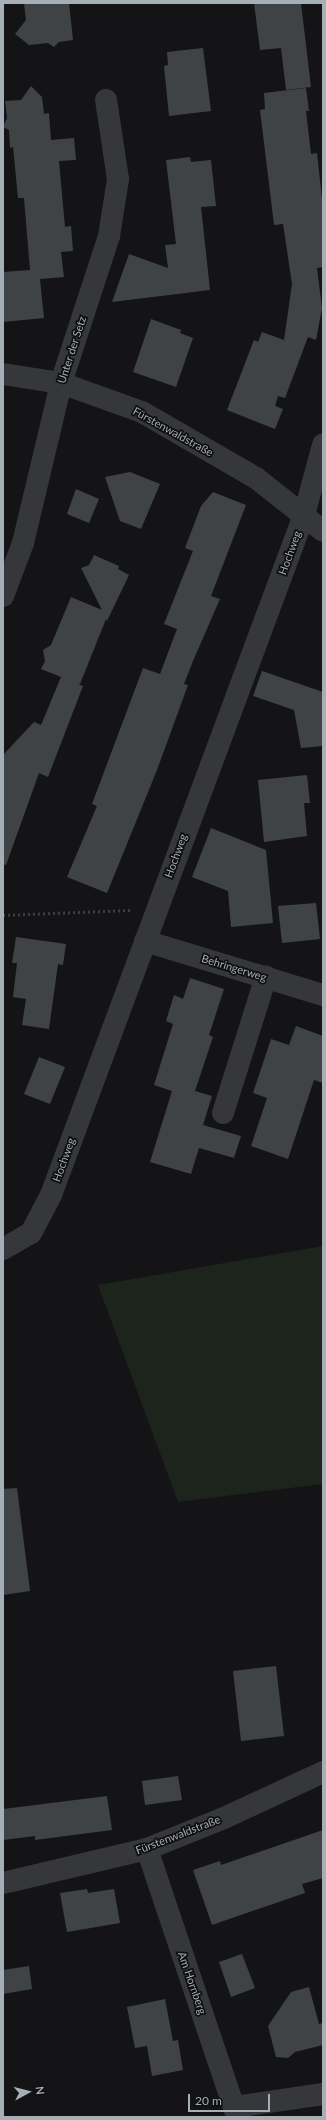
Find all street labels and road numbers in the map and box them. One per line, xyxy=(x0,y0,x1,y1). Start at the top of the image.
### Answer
street label: Unter der Setz xyxy=(55,315,89,385)
street label: Fürstenwaldstraße xyxy=(131,405,215,459)
street label: Hochweg xyxy=(276,529,304,577)
street label: Hochweg xyxy=(162,832,190,880)
street label: Behringerweg xyxy=(200,952,268,984)
street label: Hochweg xyxy=(50,1136,78,1184)
street label: Fürstenwaldstraße xyxy=(134,1813,222,1857)
street label: Am Hornberg xyxy=(175,1950,209,2016)

